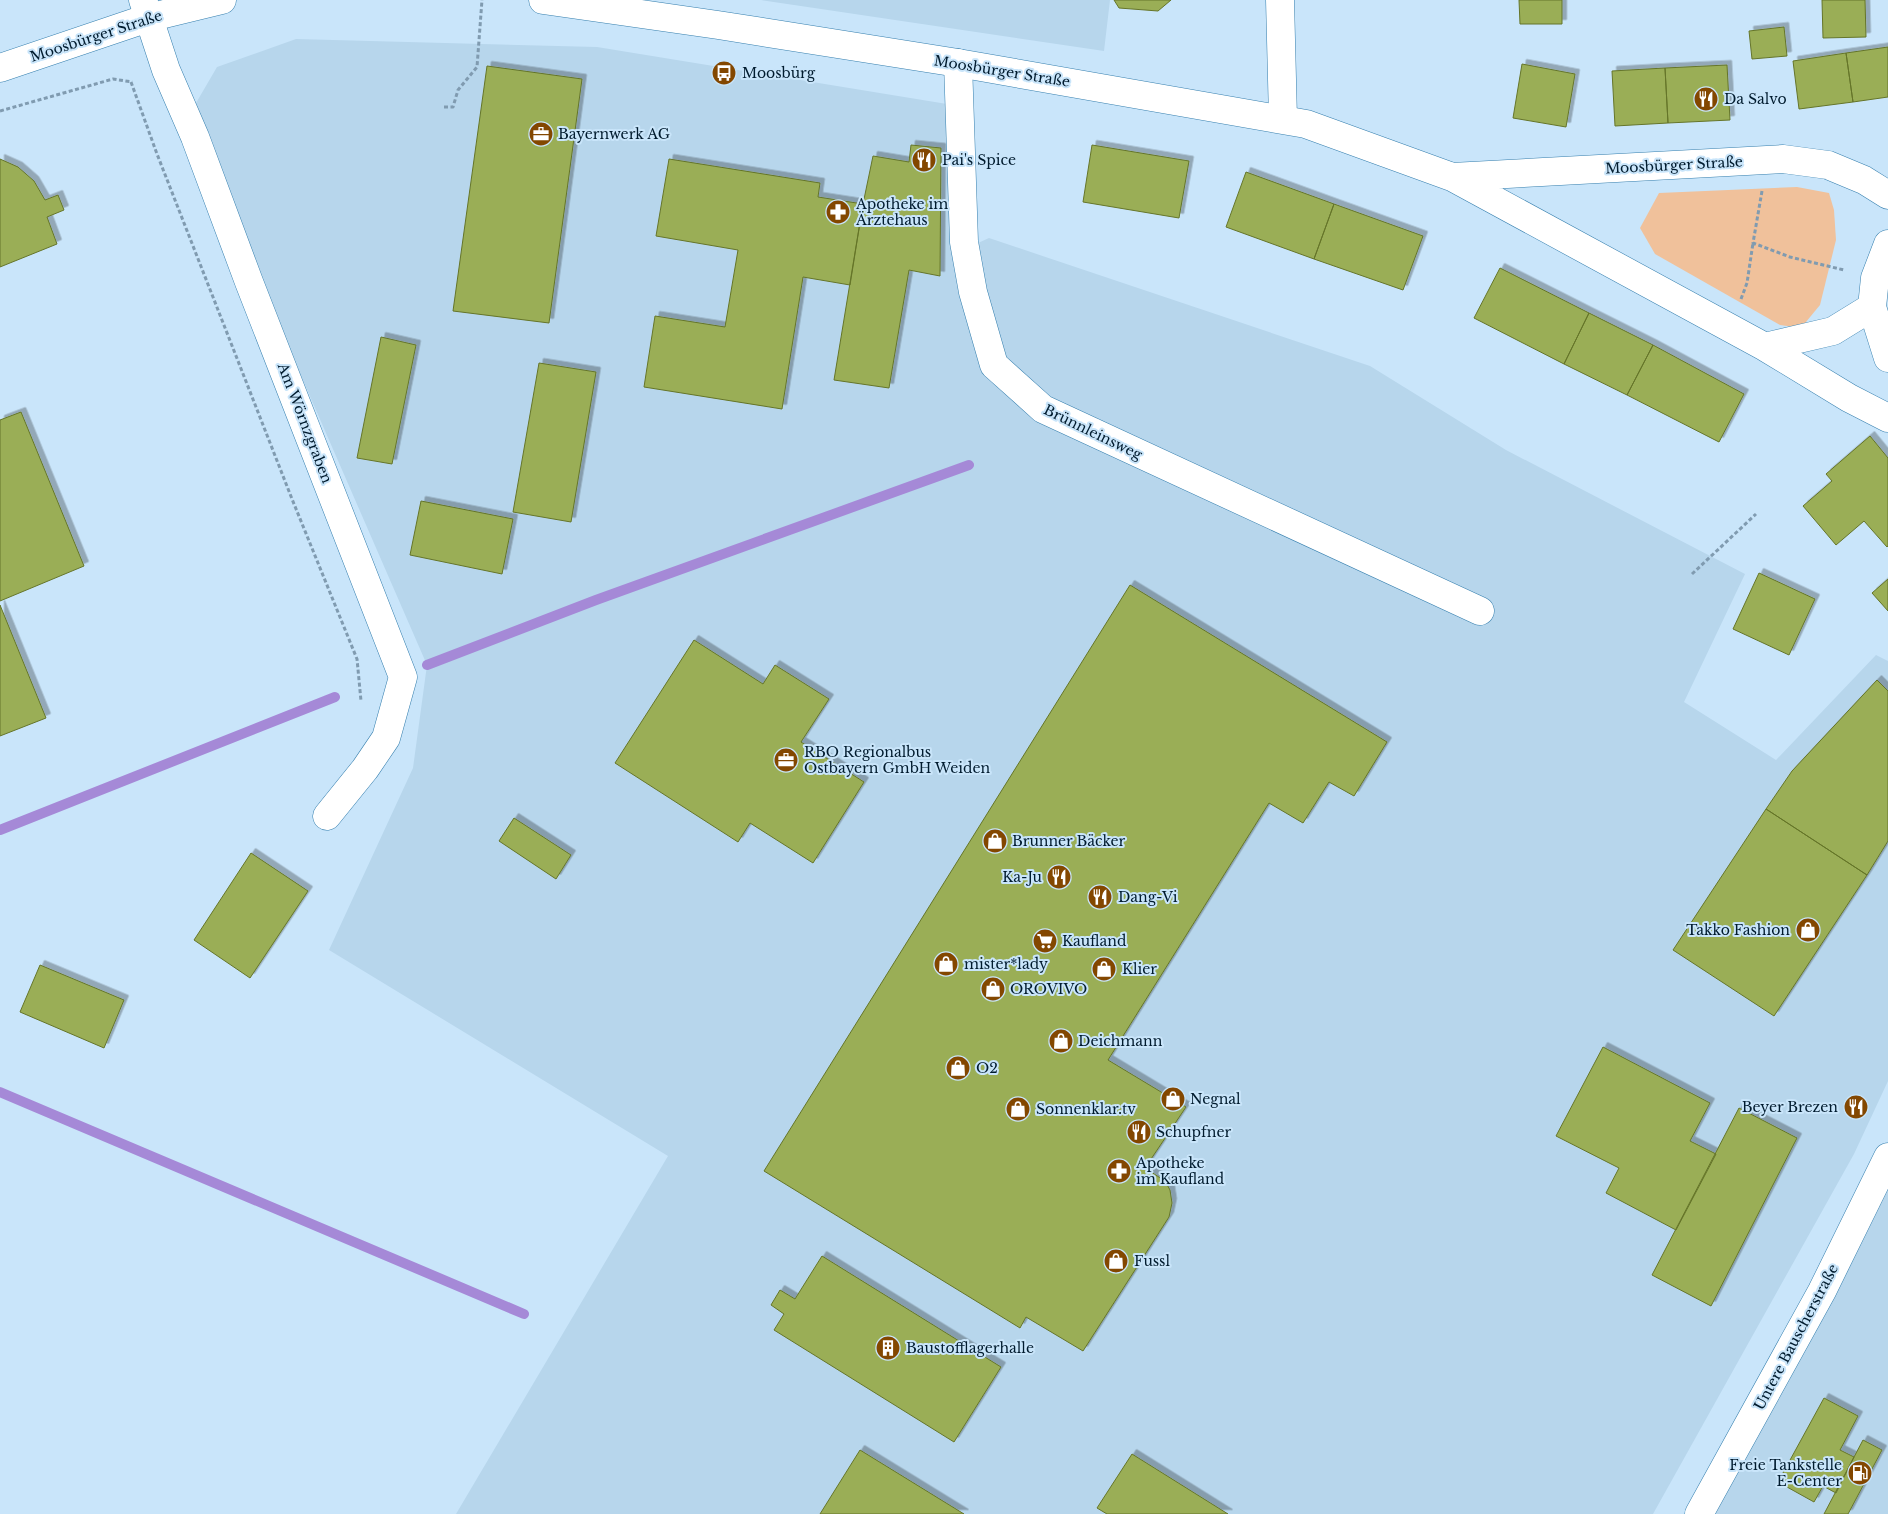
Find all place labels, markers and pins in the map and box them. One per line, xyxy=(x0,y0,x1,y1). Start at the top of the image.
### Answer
bus stop icon: Moosbürg xyxy=(711,60,737,86)
place label: Moosbürg xyxy=(742,64,816,82)
restaurant icon: Da Salvo xyxy=(1693,86,1719,112)
place label: Da Salvo xyxy=(1724,90,1787,108)
office icon: Bayernwerk AG xyxy=(528,121,554,147)
place label: Bayernwerk AG xyxy=(558,125,670,143)
restaurant icon: Pai's Spice xyxy=(911,147,937,173)
place label: Pai's Spice xyxy=(942,151,1016,169)
place label: Apotheke im Ärztehaus xyxy=(855,195,948,229)
pharmacy icon: Apotheke im Ärztehaus xyxy=(825,199,851,225)
place label: RBO Regionalbus Ostbayern GmbH Weiden xyxy=(804,743,991,777)
office icon: RBO Regionalbus Ostbayern GmbH Weiden xyxy=(773,747,799,773)
shop icon: Brunner Bäcker xyxy=(982,828,1008,854)
place label: Brunner Bäcker xyxy=(1012,832,1126,850)
restaurant icon: Ka-Ju xyxy=(1046,864,1072,890)
place label: Ka-Ju xyxy=(1002,868,1043,886)
restaurant icon: Dang-Vi xyxy=(1087,884,1113,910)
place label: Dang-Vi xyxy=(1118,888,1178,906)
shop icon: Takko Fashion xyxy=(1795,917,1821,943)
place label: Takko Fashion xyxy=(1686,921,1790,939)
supermarket icon: Kaufland xyxy=(1032,928,1058,954)
place label: Kaufland xyxy=(1062,932,1127,950)
shop icon: mister*lady xyxy=(933,951,959,977)
place label: mister*lady xyxy=(964,955,1048,973)
shop icon: Klier xyxy=(1091,956,1117,982)
place label: Klier xyxy=(1122,960,1157,978)
shop icon: OROVIVO xyxy=(980,976,1006,1002)
place label: OROVIVO xyxy=(1010,980,1087,998)
shop icon: Deichmann xyxy=(1048,1028,1074,1054)
place label: Deichmann xyxy=(1078,1032,1163,1050)
shop icon: O2 xyxy=(945,1055,971,1081)
place label: O2 xyxy=(976,1059,998,1077)
shop icon: Negnal xyxy=(1160,1086,1186,1112)
place label: Negnal xyxy=(1190,1090,1241,1108)
restaurant icon: Beyer Brezen xyxy=(1843,1094,1869,1120)
shop icon: Sonnenklar.tv xyxy=(1005,1096,1031,1122)
place label: Beyer Brezen xyxy=(1742,1098,1838,1116)
place label: Sonnenklar.tv xyxy=(1036,1100,1136,1118)
restaurant icon: Schupfner xyxy=(1126,1119,1152,1145)
place label: Schupfner xyxy=(1156,1123,1231,1141)
place label: Apotheke im Kaufland xyxy=(1135,1154,1225,1188)
pharmacy icon: Apotheke im Kaufland xyxy=(1106,1158,1132,1184)
shop icon: Fussl xyxy=(1103,1248,1129,1274)
place label: Fussl xyxy=(1134,1252,1170,1270)
building icon: Baustofflagerhalle xyxy=(875,1335,901,1361)
place label: Baustofflagerhalle xyxy=(906,1339,1034,1357)
place label: Freie Tankstelle E-Center xyxy=(1729,1456,1842,1490)
fuel station icon: Freie Tankstelle E-Center xyxy=(1847,1460,1873,1486)

